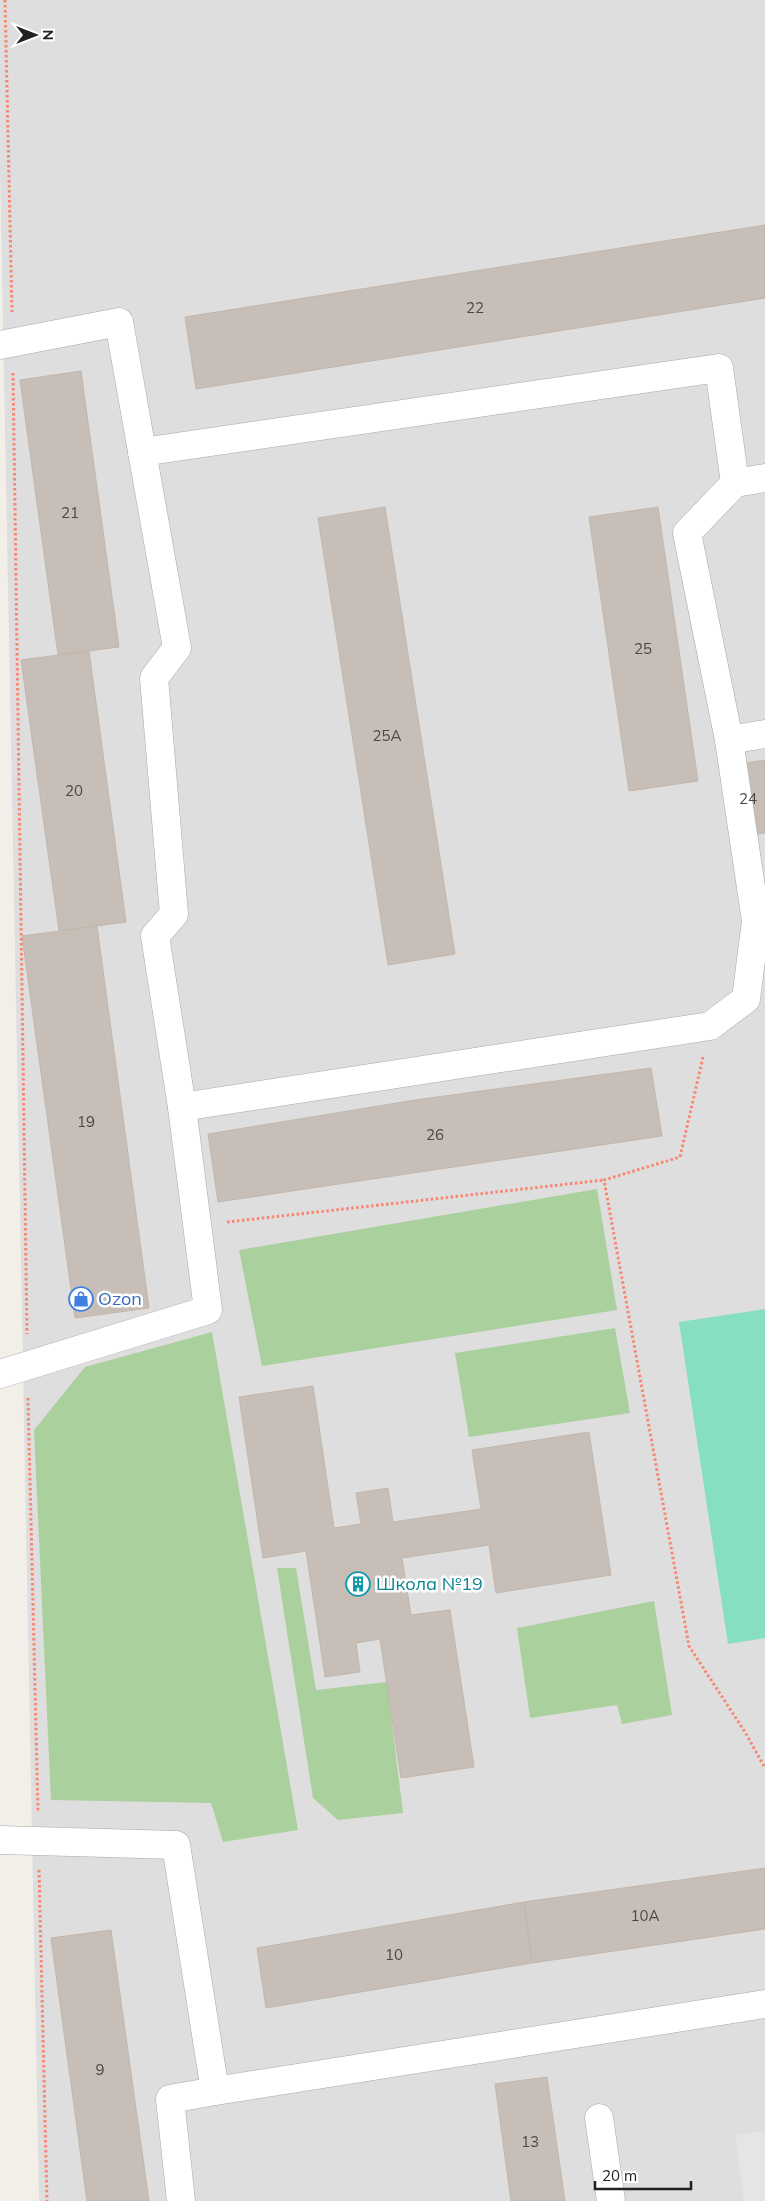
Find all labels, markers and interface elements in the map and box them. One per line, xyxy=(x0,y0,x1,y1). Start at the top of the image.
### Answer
north arrow xyxy=(10,10,60,60)
text: N xyxy=(39,30,57,40)
house number: 22 xyxy=(466,298,484,317)
house number: 21 xyxy=(61,503,79,522)
house number: 25 xyxy=(634,639,652,658)
house number: 25А xyxy=(372,726,402,745)
house number: 20 xyxy=(65,781,83,800)
house number: 24 xyxy=(739,789,757,808)
house number: 19 xyxy=(77,1112,95,1131)
house number: 26 xyxy=(426,1125,444,1144)
shop icon: Ozon xyxy=(68,1286,94,1312)
place label: Ozon xyxy=(98,1287,142,1310)
building icon: Школа №19 xyxy=(345,1571,371,1597)
place label: Школа №19 xyxy=(376,1572,483,1595)
house number: 10А xyxy=(630,1906,660,1925)
house number: 10 xyxy=(385,1945,403,1964)
house number: 9 xyxy=(95,2060,105,2079)
house number: 13 xyxy=(521,2132,539,2151)
scale bar xyxy=(595,2158,691,2190)
text: 20 m xyxy=(602,2166,637,2185)

